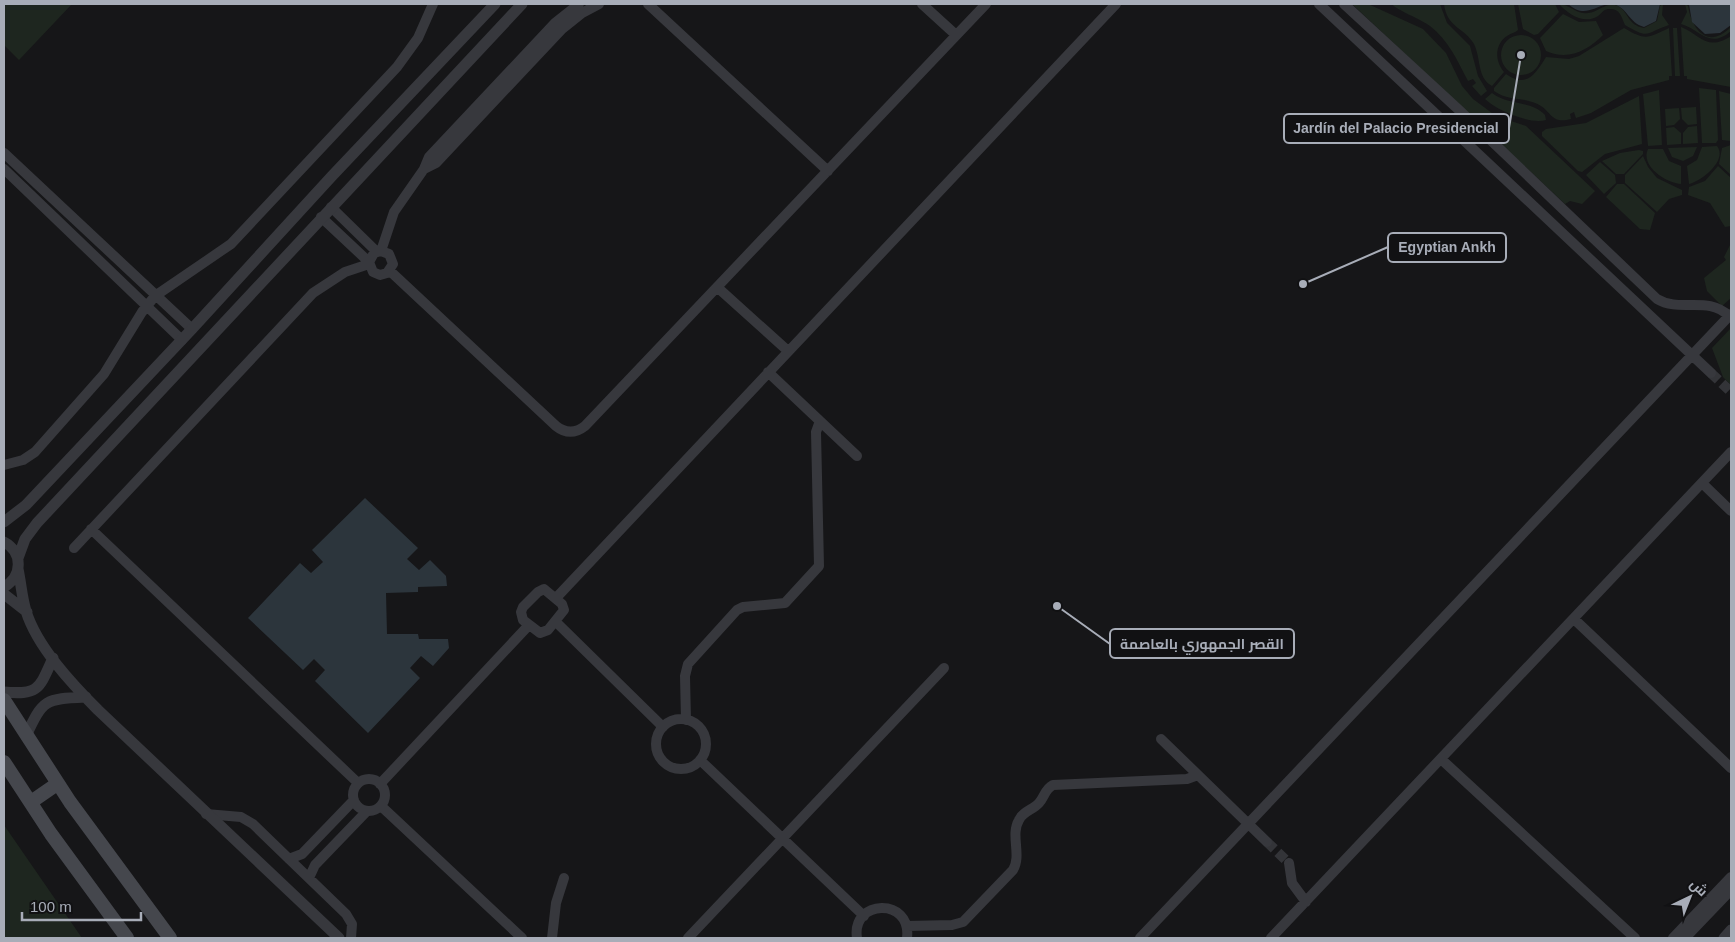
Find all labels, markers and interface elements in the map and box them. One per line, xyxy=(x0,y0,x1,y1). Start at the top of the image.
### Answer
callout: Jardín del Palacio Presidencial xyxy=(1284,114,1509,143)
text: Jardín del Palacio Presidencial xyxy=(1293,120,1499,136)
callout: Egyptian Ankh xyxy=(1388,233,1506,262)
text: Egyptian Ankh xyxy=(1398,239,1496,255)
callout: القصر الجمهوري بالعاصمة xyxy=(1110,629,1294,658)
text: القصر الجمهوري بالعاصمة xyxy=(1120,636,1284,655)
north arrow xyxy=(1665,872,1715,922)
text: ش xyxy=(1686,876,1711,900)
scale bar xyxy=(22,890,141,922)
text: 100 m xyxy=(30,898,72,915)

